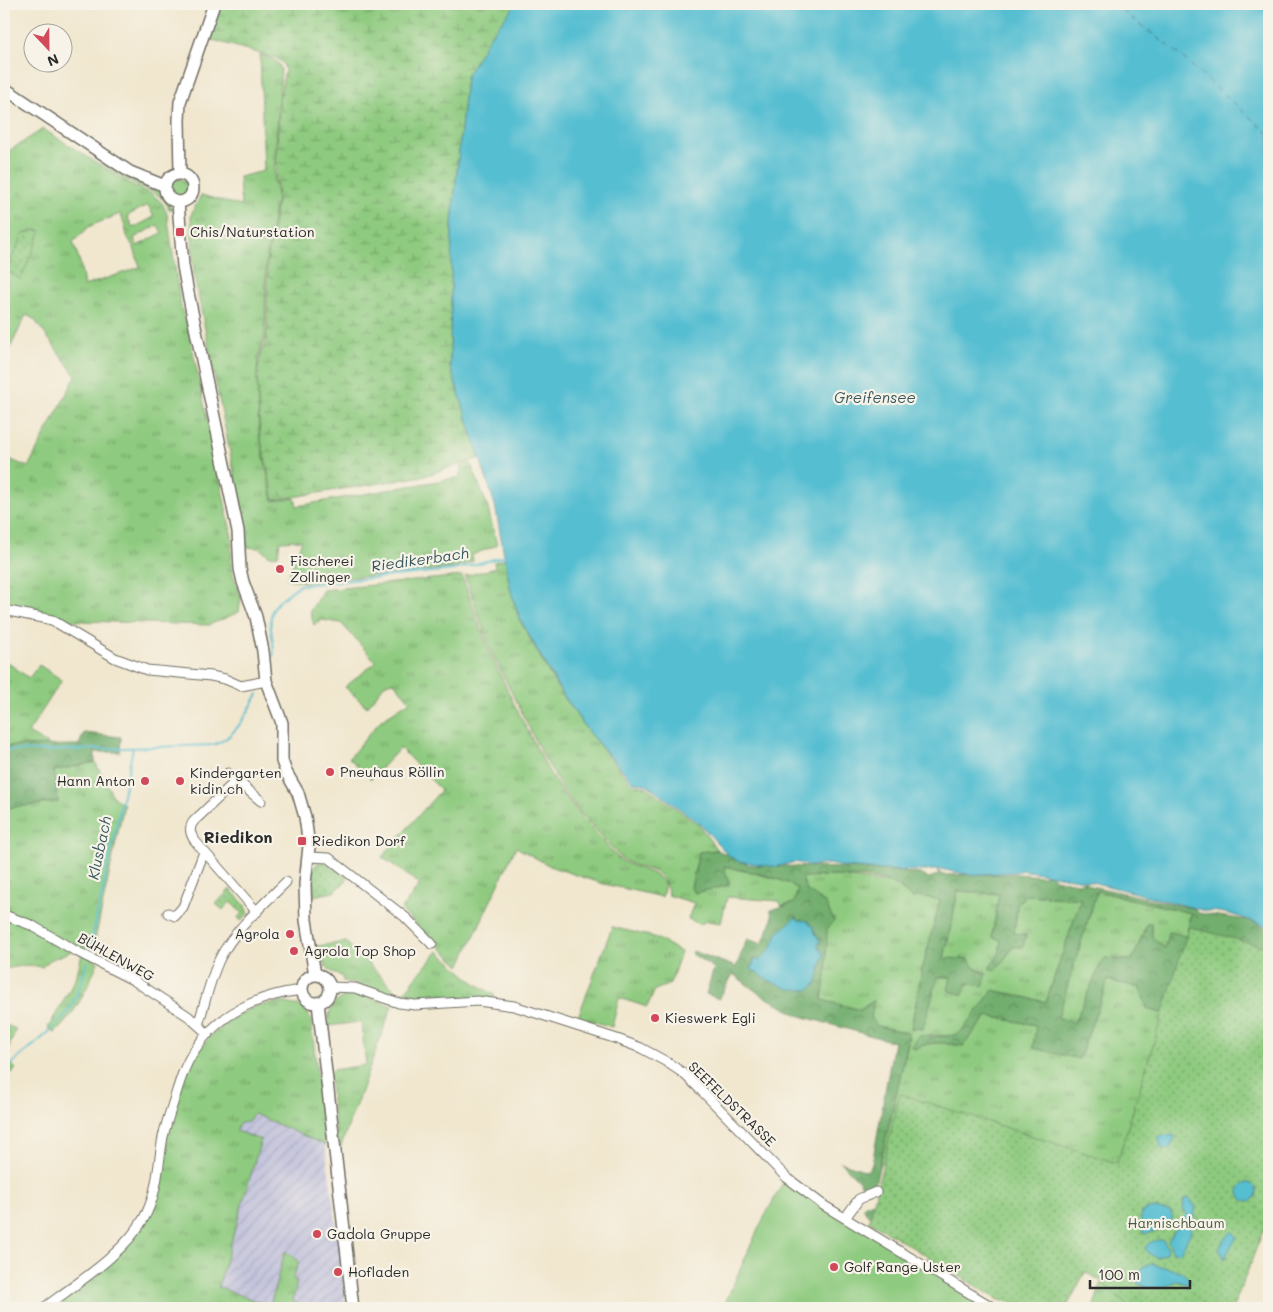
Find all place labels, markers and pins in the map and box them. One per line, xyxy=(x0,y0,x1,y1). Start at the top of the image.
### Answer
place label: Chis/Naturstation xyxy=(190,222,314,241)
marker: Chis/Naturstation xyxy=(174,226,186,238)
place label: Fischerei Zollinger xyxy=(290,551,354,586)
marker: Fischerei Zollinger xyxy=(274,563,286,575)
place label: Pneuhaus Röllin xyxy=(340,762,445,781)
place label: Kindergarten kidin.ch xyxy=(190,763,282,798)
marker: Pneuhaus Röllin xyxy=(324,766,336,778)
place label: Hann Anton xyxy=(57,771,135,790)
marker: Hann Anton xyxy=(139,775,151,787)
marker: Kindergarten kidin.ch xyxy=(174,775,186,787)
place label: Riedikon Dorf xyxy=(312,831,406,850)
marker: Riedikon Dorf xyxy=(296,835,308,847)
place label: Agrola xyxy=(235,924,280,943)
marker: Agrola xyxy=(284,928,296,940)
place label: Agrola Top Shop xyxy=(304,941,416,960)
marker: Agrola Top Shop xyxy=(288,945,300,957)
place label: Kieswerk Egli xyxy=(665,1008,756,1027)
marker: Kieswerk Egli xyxy=(649,1012,661,1024)
place label: Gadola Gruppe xyxy=(327,1224,431,1243)
marker: Gadola Gruppe xyxy=(311,1228,323,1240)
place label: Golf Range Uster xyxy=(844,1257,961,1276)
marker: Golf Range Uster xyxy=(828,1261,840,1273)
place label: Hofladen xyxy=(348,1262,409,1281)
marker: Hofladen xyxy=(332,1266,344,1278)

